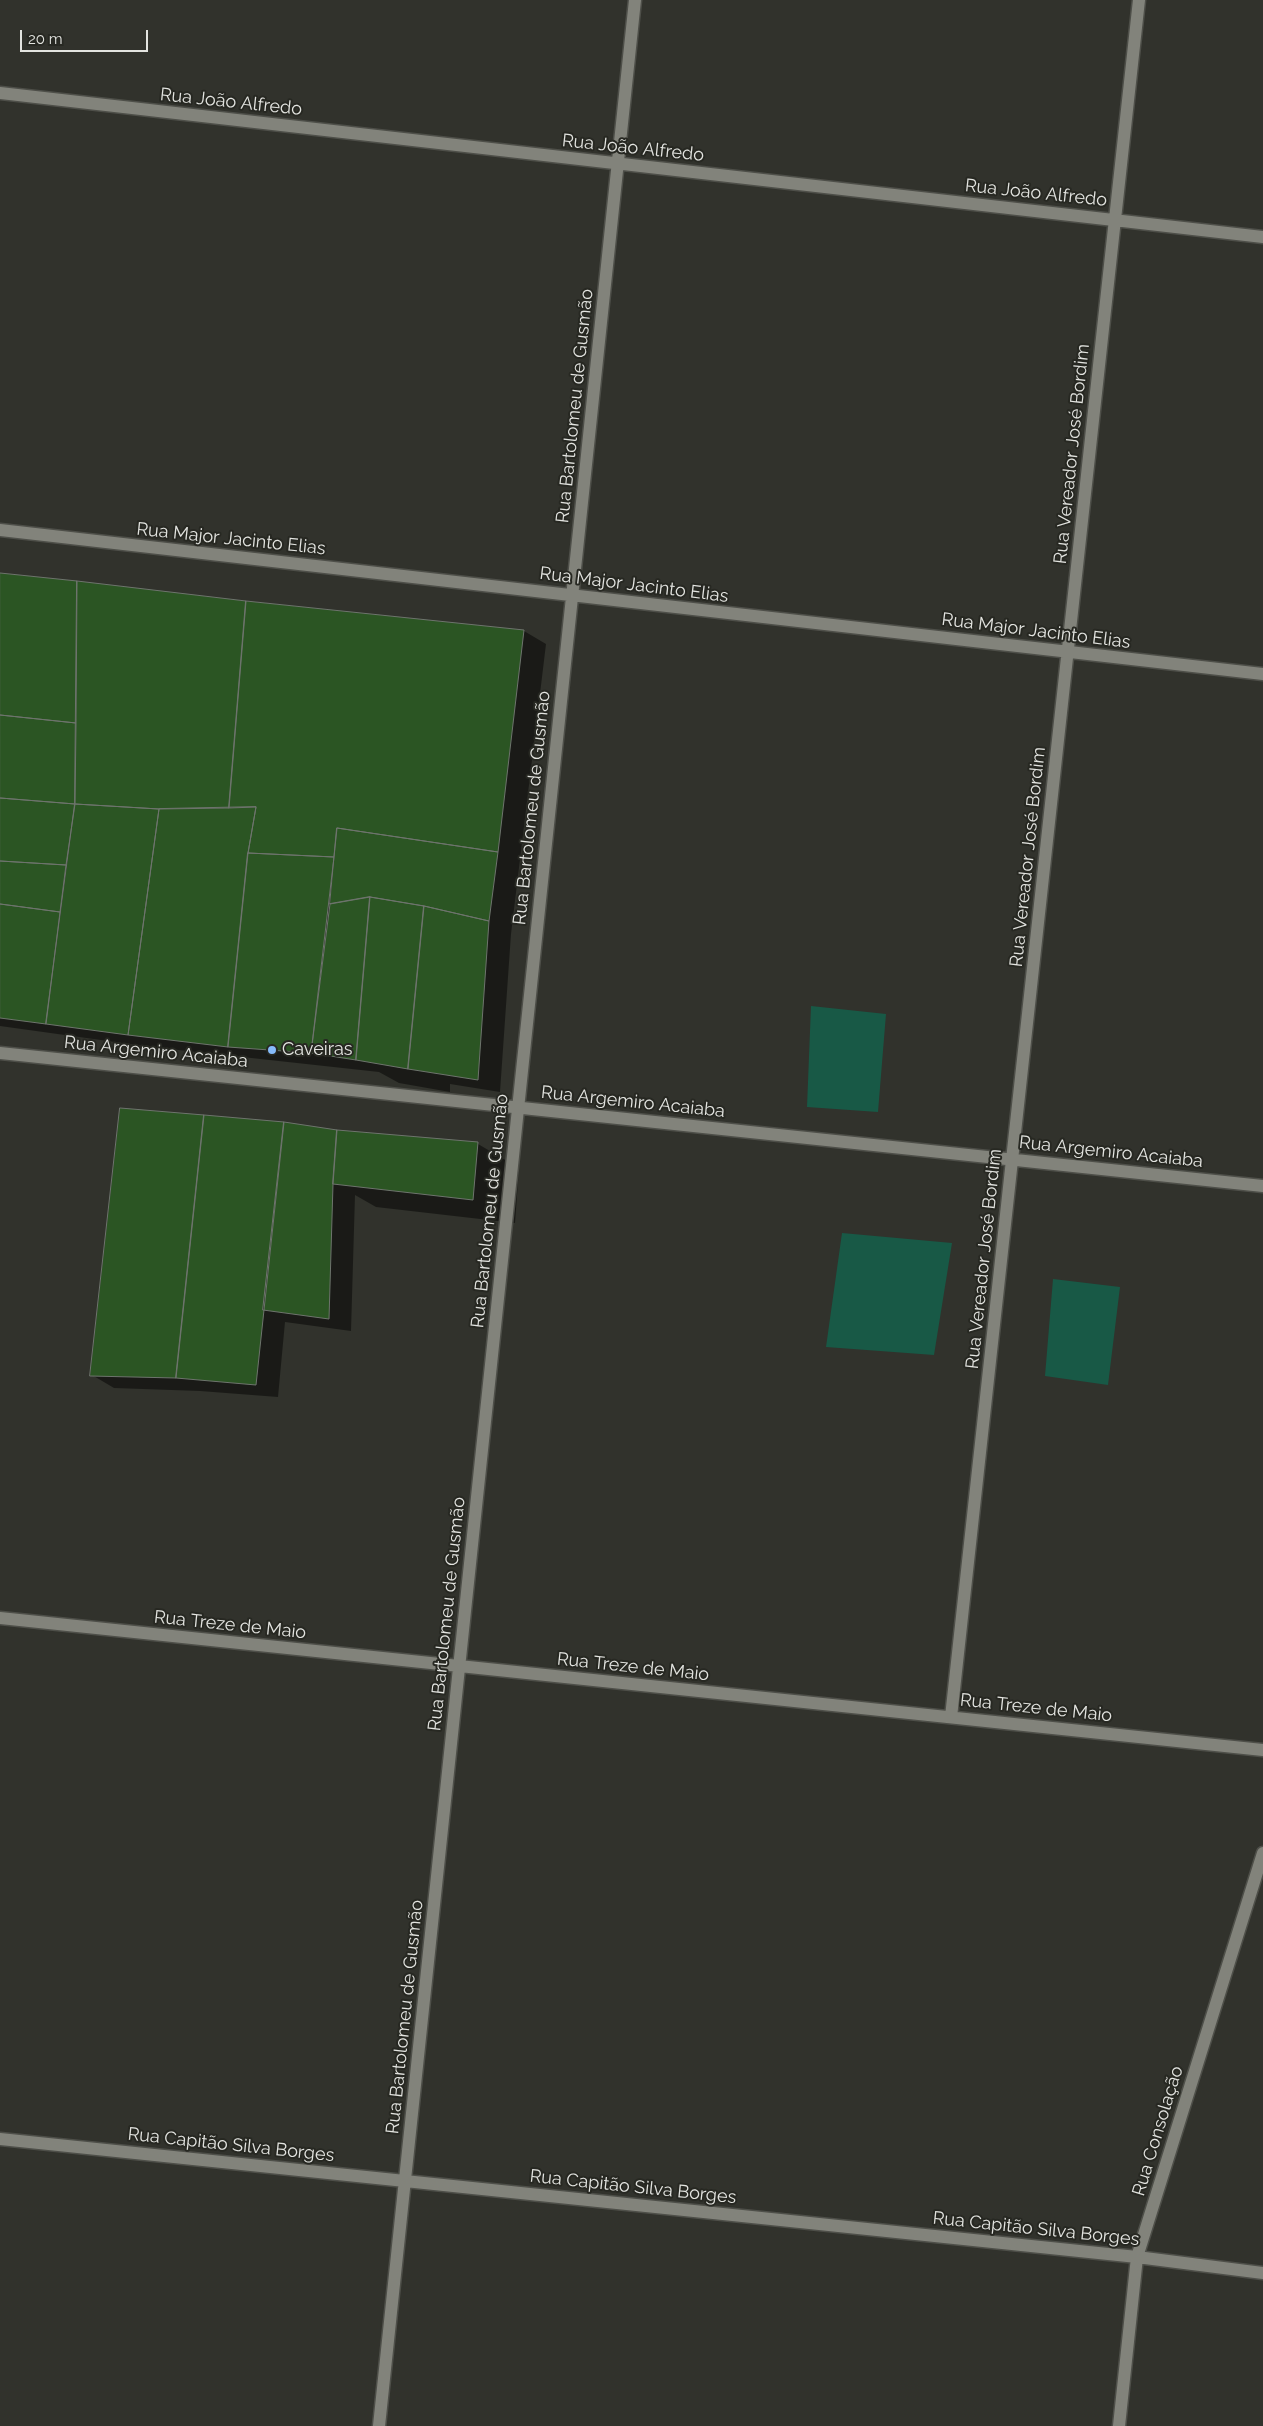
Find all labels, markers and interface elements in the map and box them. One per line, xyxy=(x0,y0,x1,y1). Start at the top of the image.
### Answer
scale bar xyxy=(22,20,150,52)
text: 20 m xyxy=(28,30,63,48)
street label: Rua João Alfredo xyxy=(159,84,303,120)
street label: Rua João Alfredo xyxy=(561,130,705,166)
street label: Rua João Alfredo xyxy=(964,175,1108,211)
street label: Rua Bartolomeu de Gusmão xyxy=(552,288,598,524)
street label: Rua Vereador José Bordim xyxy=(1050,343,1094,565)
street label: Rua Major Jacinto Elias xyxy=(135,518,327,560)
street label: Rua Major Jacinto Elias xyxy=(538,563,730,607)
street label: Rua Major Jacinto Elias xyxy=(940,609,1132,653)
street label: Rua Bartolomeu de Gusmão xyxy=(509,690,555,926)
street label: Rua Vereador José Bordim xyxy=(1006,746,1050,968)
street label: Rua Argemiro Acaiaba xyxy=(63,1032,249,1072)
place label: Caveiras xyxy=(282,1039,352,1061)
marker: Caveiras xyxy=(266,1044,278,1056)
street label: Rua Argemiro Acaiaba xyxy=(540,1082,726,1122)
street label: Rua Bartolomeu de Gusmão xyxy=(467,1093,513,1329)
street label: Rua Argemiro Acaiaba xyxy=(1018,1132,1204,1172)
street label: Rua Vereador José Bordim xyxy=(962,1148,1006,1370)
street label: Rua Bartolomeu de Gusmão xyxy=(424,1496,470,1732)
street label: Rua Treze de Maio xyxy=(153,1606,307,1644)
street label: Rua Treze de Maio xyxy=(556,1648,710,1686)
street label: Rua Treze de Maio xyxy=(959,1689,1113,1727)
street label: Rua Bartolomeu de Gusmão xyxy=(382,1899,428,2135)
street label: Rua Consolação xyxy=(1128,2063,1188,2199)
street label: Rua Capitão Silva Borges xyxy=(127,2123,335,2167)
street label: Rua Capitão Silva Borges xyxy=(529,2165,737,2209)
street label: Rua Capitão Silva Borges xyxy=(932,2207,1140,2251)

